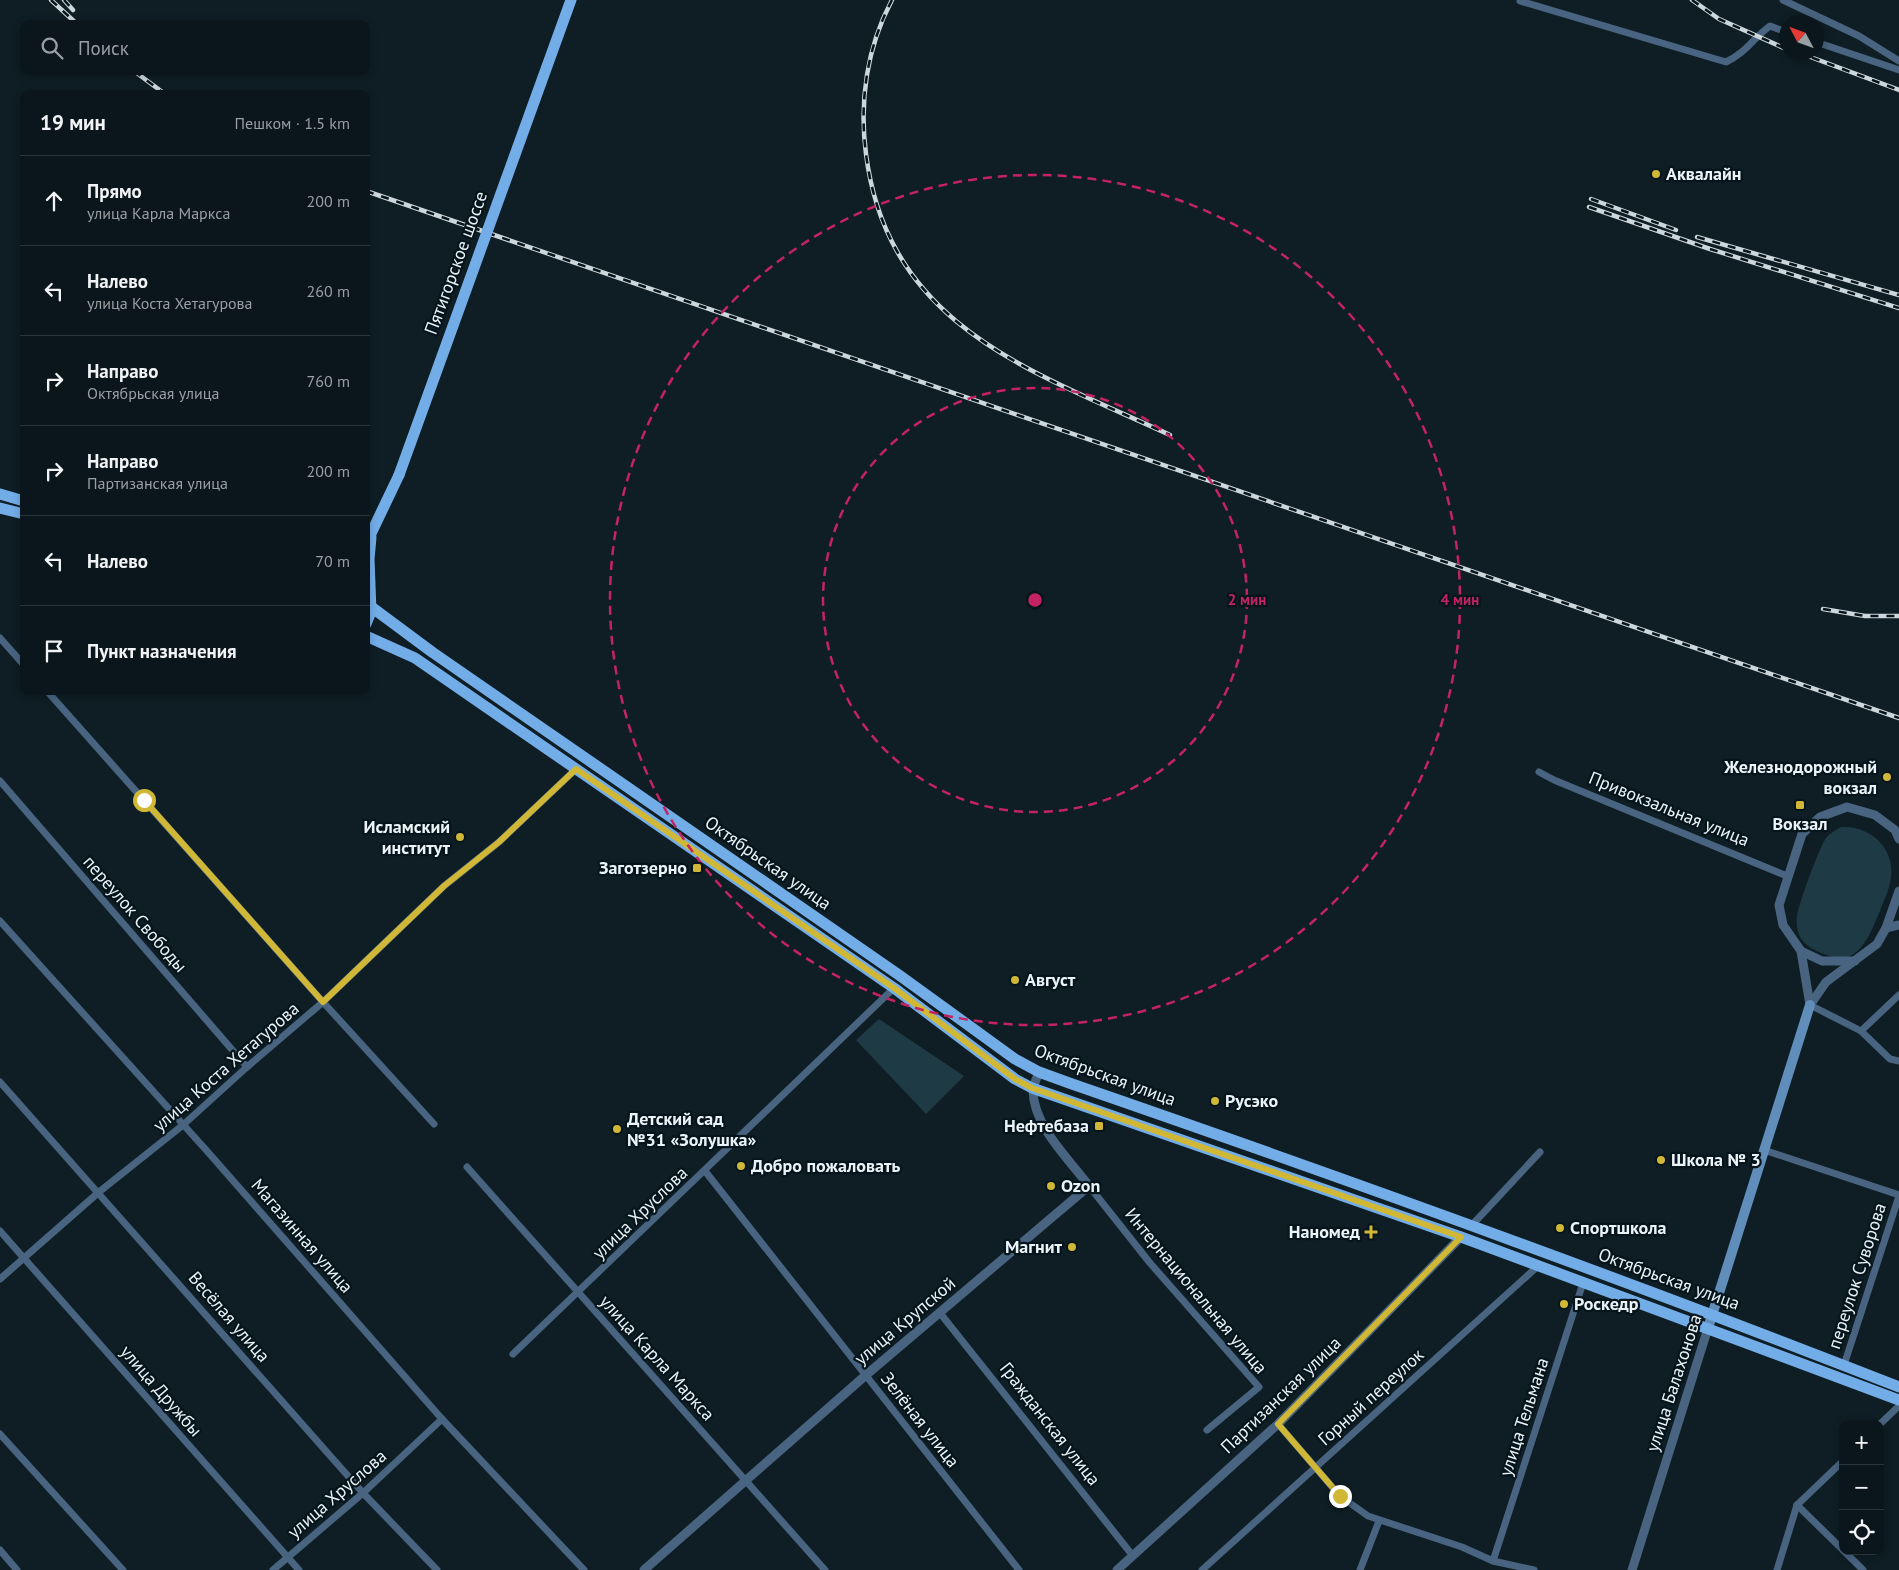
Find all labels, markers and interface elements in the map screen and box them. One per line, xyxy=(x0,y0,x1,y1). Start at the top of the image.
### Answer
north arrow xyxy=(1779,15,1824,60)
search box xyxy=(20,20,370,75)
icon: search xyxy=(38,34,66,62)
text: Поиск xyxy=(78,36,129,60)
text: 19 мин xyxy=(40,109,106,136)
text: Пешком · 1.5 km xyxy=(235,113,350,133)
place label: Аквалайн xyxy=(1666,162,1741,185)
marker: Аквалайн xyxy=(1650,168,1662,180)
text: Прямо xyxy=(87,179,142,203)
icon: ahead xyxy=(40,187,68,215)
street label: Пятигорское шоссе xyxy=(419,188,492,338)
text: 200 m xyxy=(307,191,350,211)
text: улица Карла Маркса xyxy=(87,203,230,223)
text: Налево xyxy=(87,269,148,293)
icon: left xyxy=(40,277,68,305)
text: 260 m xyxy=(307,281,350,301)
text: улица Коста Хетагурова xyxy=(87,293,253,313)
text: Направо xyxy=(87,359,158,383)
icon: right xyxy=(40,367,68,395)
text: 760 m xyxy=(307,371,350,391)
text: Октябрьская улица xyxy=(87,383,219,403)
text: Направо xyxy=(87,449,158,473)
icon: right xyxy=(40,457,68,485)
text: 200 m xyxy=(307,461,350,481)
text: Партизанская улица xyxy=(87,473,228,493)
icon: left xyxy=(40,547,68,575)
text: Налево xyxy=(87,549,148,573)
text: 70 m xyxy=(315,551,350,571)
text: 2 мин xyxy=(1228,590,1266,609)
text: 4 мин xyxy=(1441,590,1479,609)
centre of rings xyxy=(1026,591,1044,609)
icon: arrive xyxy=(40,637,68,665)
text: Пункт назначения xyxy=(87,639,237,663)
place label: Железнодорожный вокзал xyxy=(1723,755,1877,799)
street label: Привокзальная улица xyxy=(1586,766,1753,851)
marker: Железнодорожный вокзал xyxy=(1881,771,1893,783)
route start xyxy=(133,789,156,812)
marker: Вокзал xyxy=(1794,799,1806,811)
street label: Октябрьская улица xyxy=(701,810,836,915)
place label: Вокзал xyxy=(1772,812,1828,835)
place label: Исламский институт xyxy=(363,815,450,859)
marker: Исламский институт xyxy=(454,831,466,843)
street label: переулок Свободы xyxy=(78,851,192,977)
place label: Заготзерно xyxy=(599,856,687,879)
marker: Заготзерно xyxy=(691,862,703,874)
place label: Август xyxy=(1025,968,1076,991)
marker: Август xyxy=(1009,974,1021,986)
street label: улица Коста Хетагурова xyxy=(148,997,303,1136)
street label: Октябрьская улица xyxy=(1031,1038,1179,1111)
place label: Русэко xyxy=(1225,1089,1278,1112)
marker: Русэко xyxy=(1209,1095,1221,1107)
place label: Детский сад №31 «Золушка» xyxy=(627,1107,757,1151)
place label: Нефтебаза xyxy=(1004,1114,1089,1137)
marker: Нефтебаза xyxy=(1093,1120,1105,1132)
marker: Детский сад №31 «Золушка» xyxy=(611,1123,623,1135)
place label: Школа № 3 xyxy=(1671,1148,1761,1171)
place label: Добро пожаловать xyxy=(751,1154,900,1177)
marker: Школа № 3 xyxy=(1655,1154,1667,1166)
marker: Добро пожаловать xyxy=(735,1160,747,1172)
street label: улица Хруслова xyxy=(587,1161,692,1264)
street label: Магазинная улица xyxy=(246,1174,358,1298)
place label: Ozon xyxy=(1061,1174,1100,1197)
marker: Ozon xyxy=(1045,1180,1057,1192)
street label: переулок Суворова xyxy=(1822,1200,1891,1352)
street label: Интернациональная улица xyxy=(1120,1203,1273,1378)
place label: Спортшкола xyxy=(1570,1216,1666,1239)
place label: Наномед xyxy=(1289,1220,1360,1243)
marker: Спортшкола xyxy=(1554,1222,1566,1234)
marker: Наномед xyxy=(1364,1225,1378,1239)
place label: Магнит xyxy=(1005,1235,1062,1258)
marker: Магнит xyxy=(1066,1241,1078,1253)
street label: Октябрьская улица xyxy=(1595,1242,1743,1315)
street label: Весёлая улица xyxy=(184,1266,275,1367)
street label: улица Крупской xyxy=(849,1272,960,1370)
street label: улица Карла Маркса xyxy=(595,1290,720,1425)
place label: Роскедр xyxy=(1574,1292,1639,1315)
marker: Роскедр xyxy=(1558,1298,1570,1310)
street label: улица Балахонова xyxy=(1640,1311,1707,1455)
street label: Партизанская улица xyxy=(1216,1331,1346,1458)
street label: улица Дружбы xyxy=(115,1340,207,1441)
street label: Горный переулок xyxy=(1313,1343,1429,1450)
street label: улица Тельмана xyxy=(1494,1355,1553,1479)
street label: Гражданская улица xyxy=(995,1357,1106,1490)
street label: Зелёная улица xyxy=(876,1367,965,1472)
map controls xyxy=(1839,1420,1884,1555)
button: + xyxy=(1839,1420,1884,1465)
street label: улица Хруслова xyxy=(282,1444,391,1543)
button: − xyxy=(1839,1465,1884,1510)
route end xyxy=(1329,1485,1352,1508)
button: locate xyxy=(1839,1510,1884,1555)

